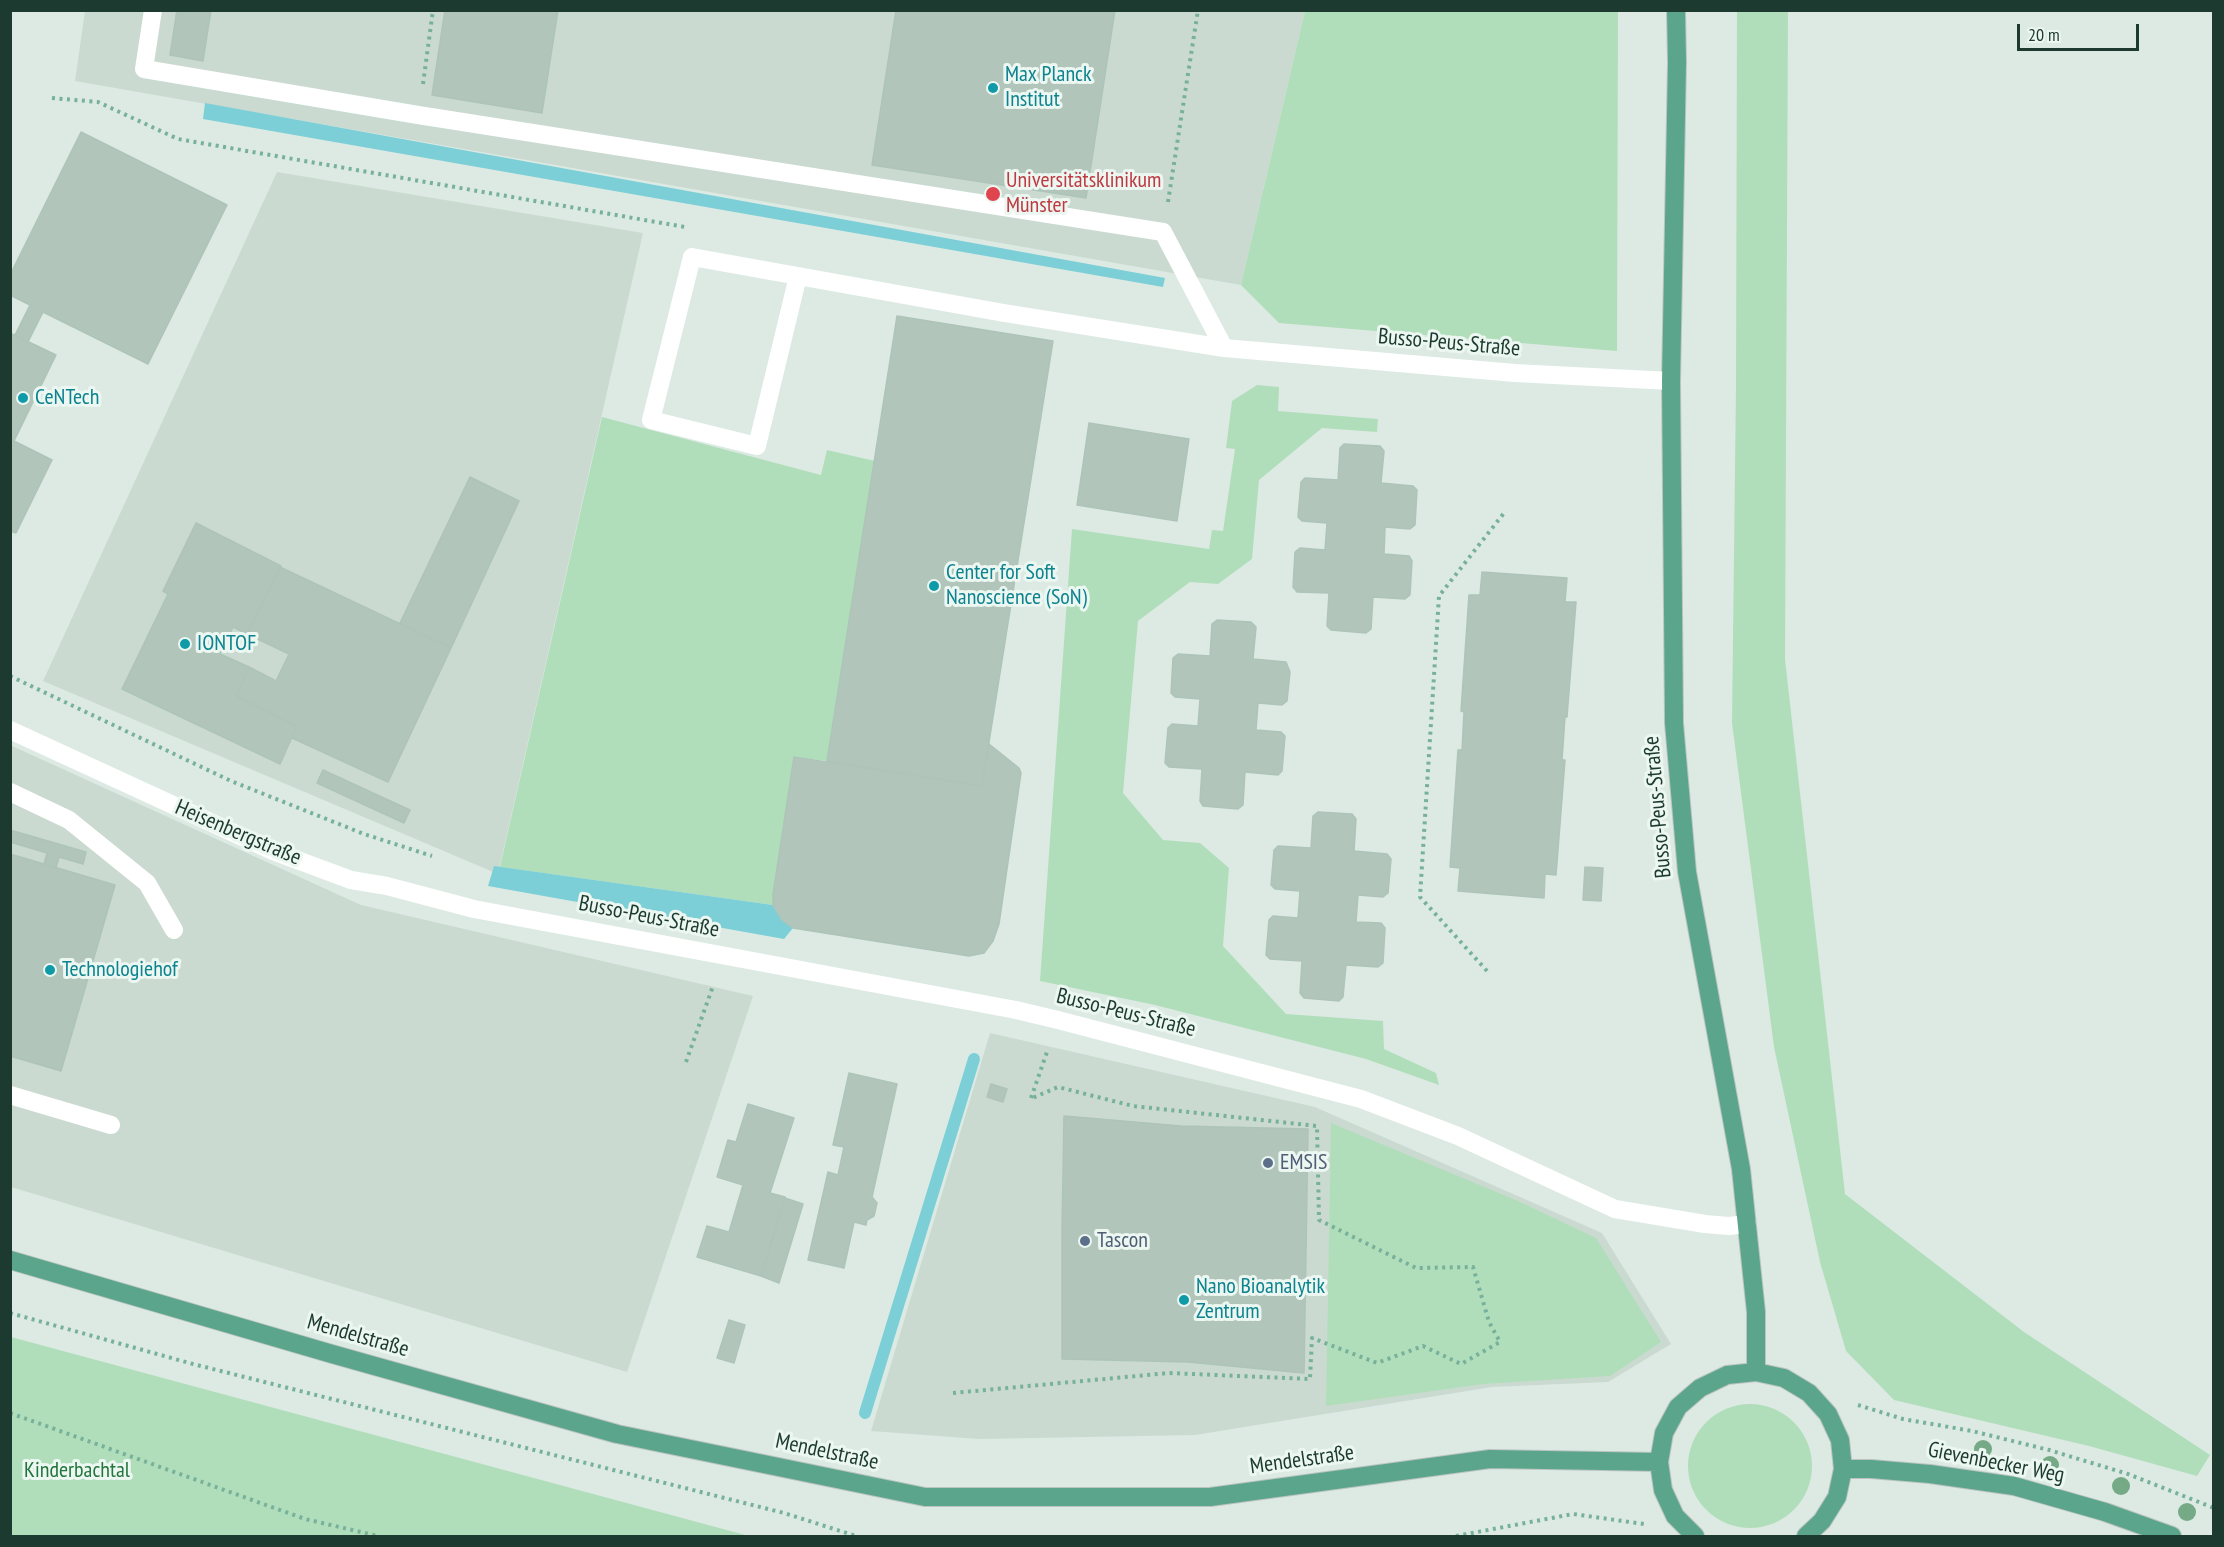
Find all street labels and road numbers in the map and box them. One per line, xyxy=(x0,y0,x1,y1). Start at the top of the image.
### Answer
street label: Busso-Peus-Straße xyxy=(1377,324,1521,362)
street label: Busso-Peus-Straße xyxy=(1639,735,1677,879)
street label: Heisenbergstraße xyxy=(171,795,305,871)
street label: Busso-Peus-Straße xyxy=(577,890,721,944)
street label: Busso-Peus-Straße xyxy=(1054,983,1198,1043)
street label: Mendelstraße xyxy=(304,1309,412,1363)
street label: Mendelstraße xyxy=(773,1428,881,1476)
street label: Gievenbecker Weg xyxy=(1926,1437,2066,1489)
street label: Mendelstraße xyxy=(1248,1440,1356,1480)

